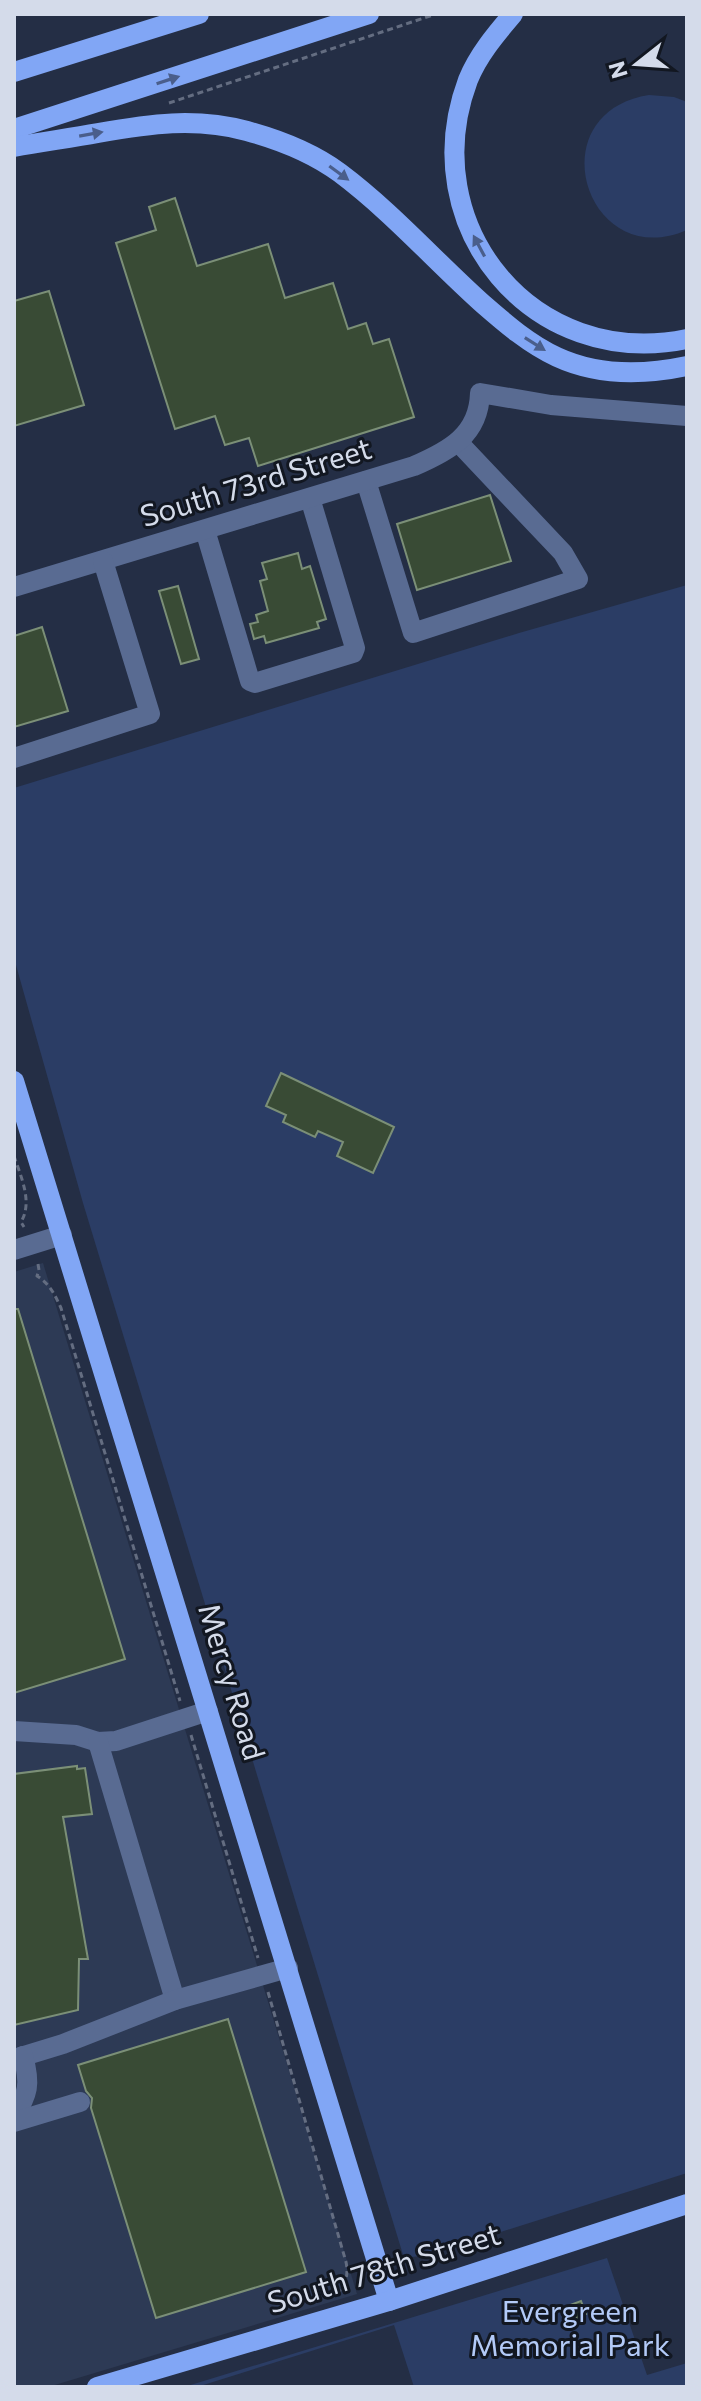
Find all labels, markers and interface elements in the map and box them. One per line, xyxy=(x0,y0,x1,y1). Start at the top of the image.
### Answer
north arrow xyxy=(597,24,677,104)
text: N xyxy=(602,58,633,82)
one-way arrow xyxy=(157,73,181,86)
one-way arrow xyxy=(79,128,104,140)
one-way arrow xyxy=(329,165,350,181)
one-way arrow xyxy=(472,234,485,257)
one-way arrow xyxy=(524,336,546,350)
street label: South 73rd Street xyxy=(135,428,375,533)
street label: Mercy Road xyxy=(192,1598,275,1764)
street label: South 78th Street xyxy=(262,2214,504,2320)
park label: Evergreen Memorial Park xyxy=(470,2291,670,2362)

